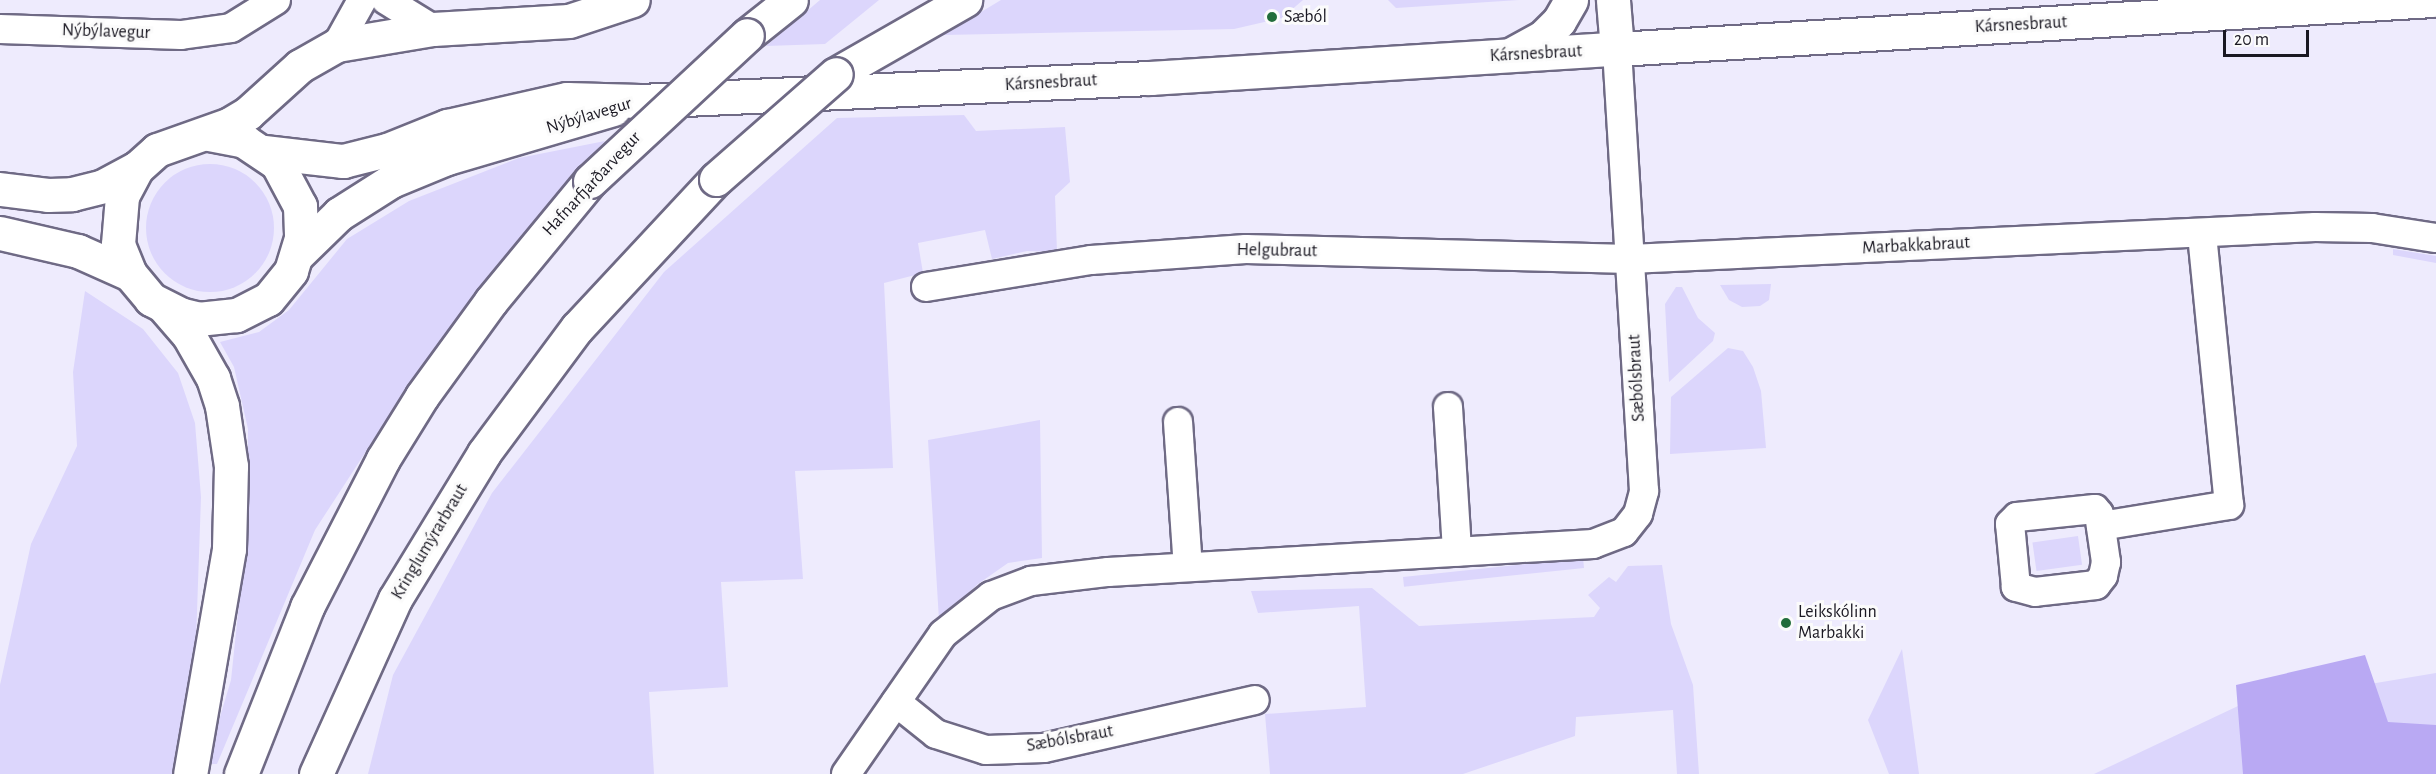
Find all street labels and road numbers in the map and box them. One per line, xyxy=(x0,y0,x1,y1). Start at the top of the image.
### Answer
street label: Kársnesbraut xyxy=(1974,12,2068,38)
street label: Nýbýlavegur xyxy=(62,20,150,44)
street label: Kársnesbraut xyxy=(1489,41,1583,67)
street label: Kársnesbraut xyxy=(1004,70,1098,96)
street label: Nýbýlavegur xyxy=(544,93,634,139)
street label: Hafnarfjarðarvegur xyxy=(538,127,646,241)
street label: Marbakkabraut xyxy=(1862,232,1970,260)
street label: Helgubraut xyxy=(1237,239,1317,263)
street label: Sæbólsbraut xyxy=(1624,334,1650,422)
street label: Kringlumýrarbraut xyxy=(387,480,473,604)
street label: Sæbólsbraut xyxy=(1025,721,1115,757)

